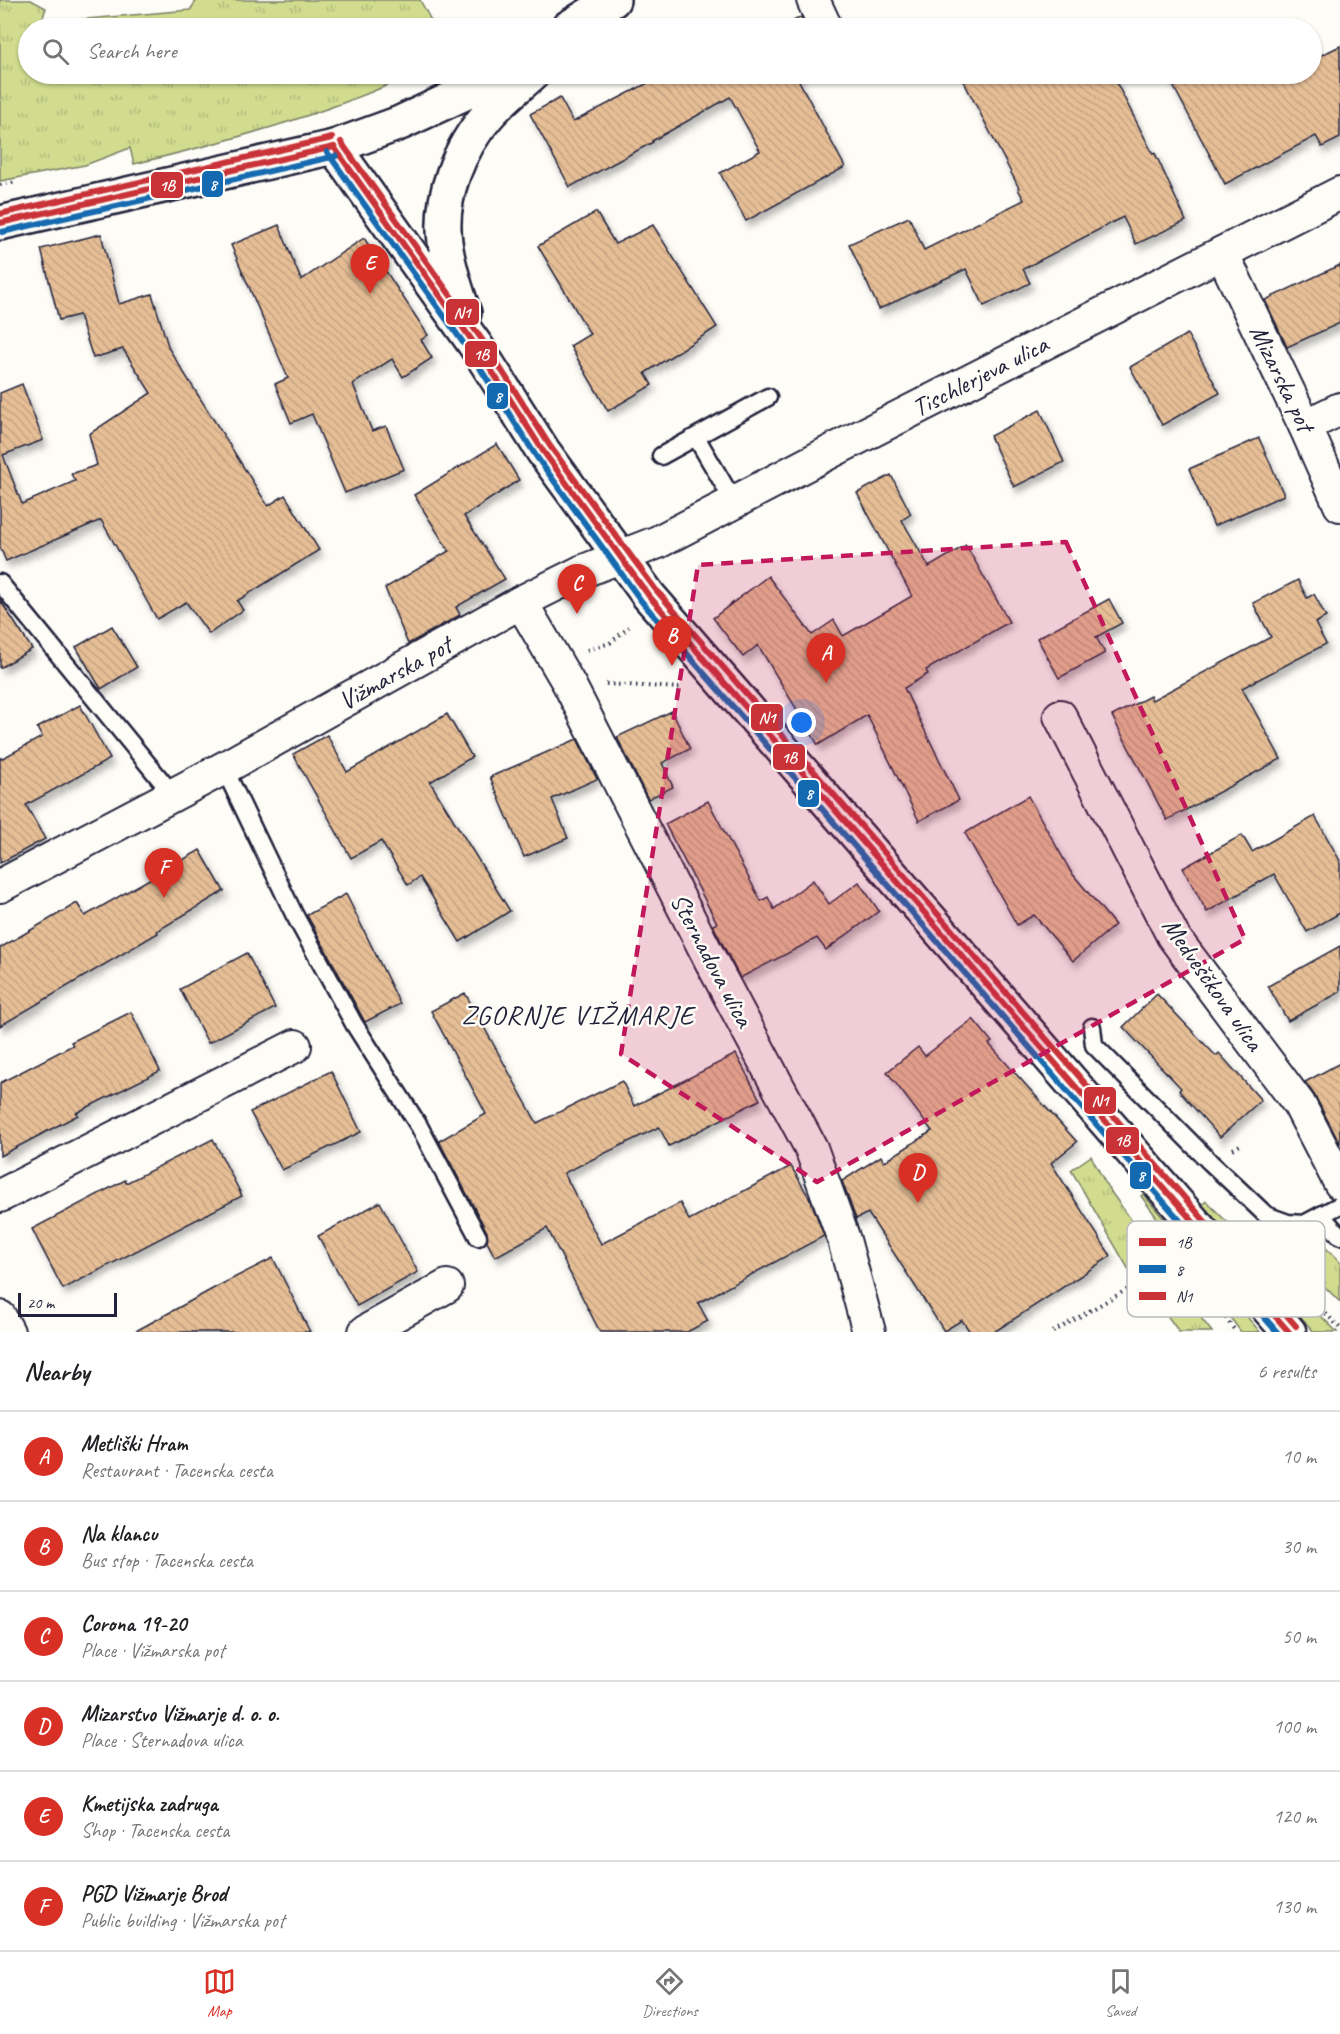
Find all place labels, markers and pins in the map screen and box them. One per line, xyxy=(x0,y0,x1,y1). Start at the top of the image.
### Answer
pin: E xyxy=(350,244,389,294)
pin: C xyxy=(558,564,596,614)
pin: B xyxy=(652,616,692,666)
pin: A xyxy=(806,634,846,683)
pin: F xyxy=(144,848,184,898)
pin: D xyxy=(898,1154,938,1203)

